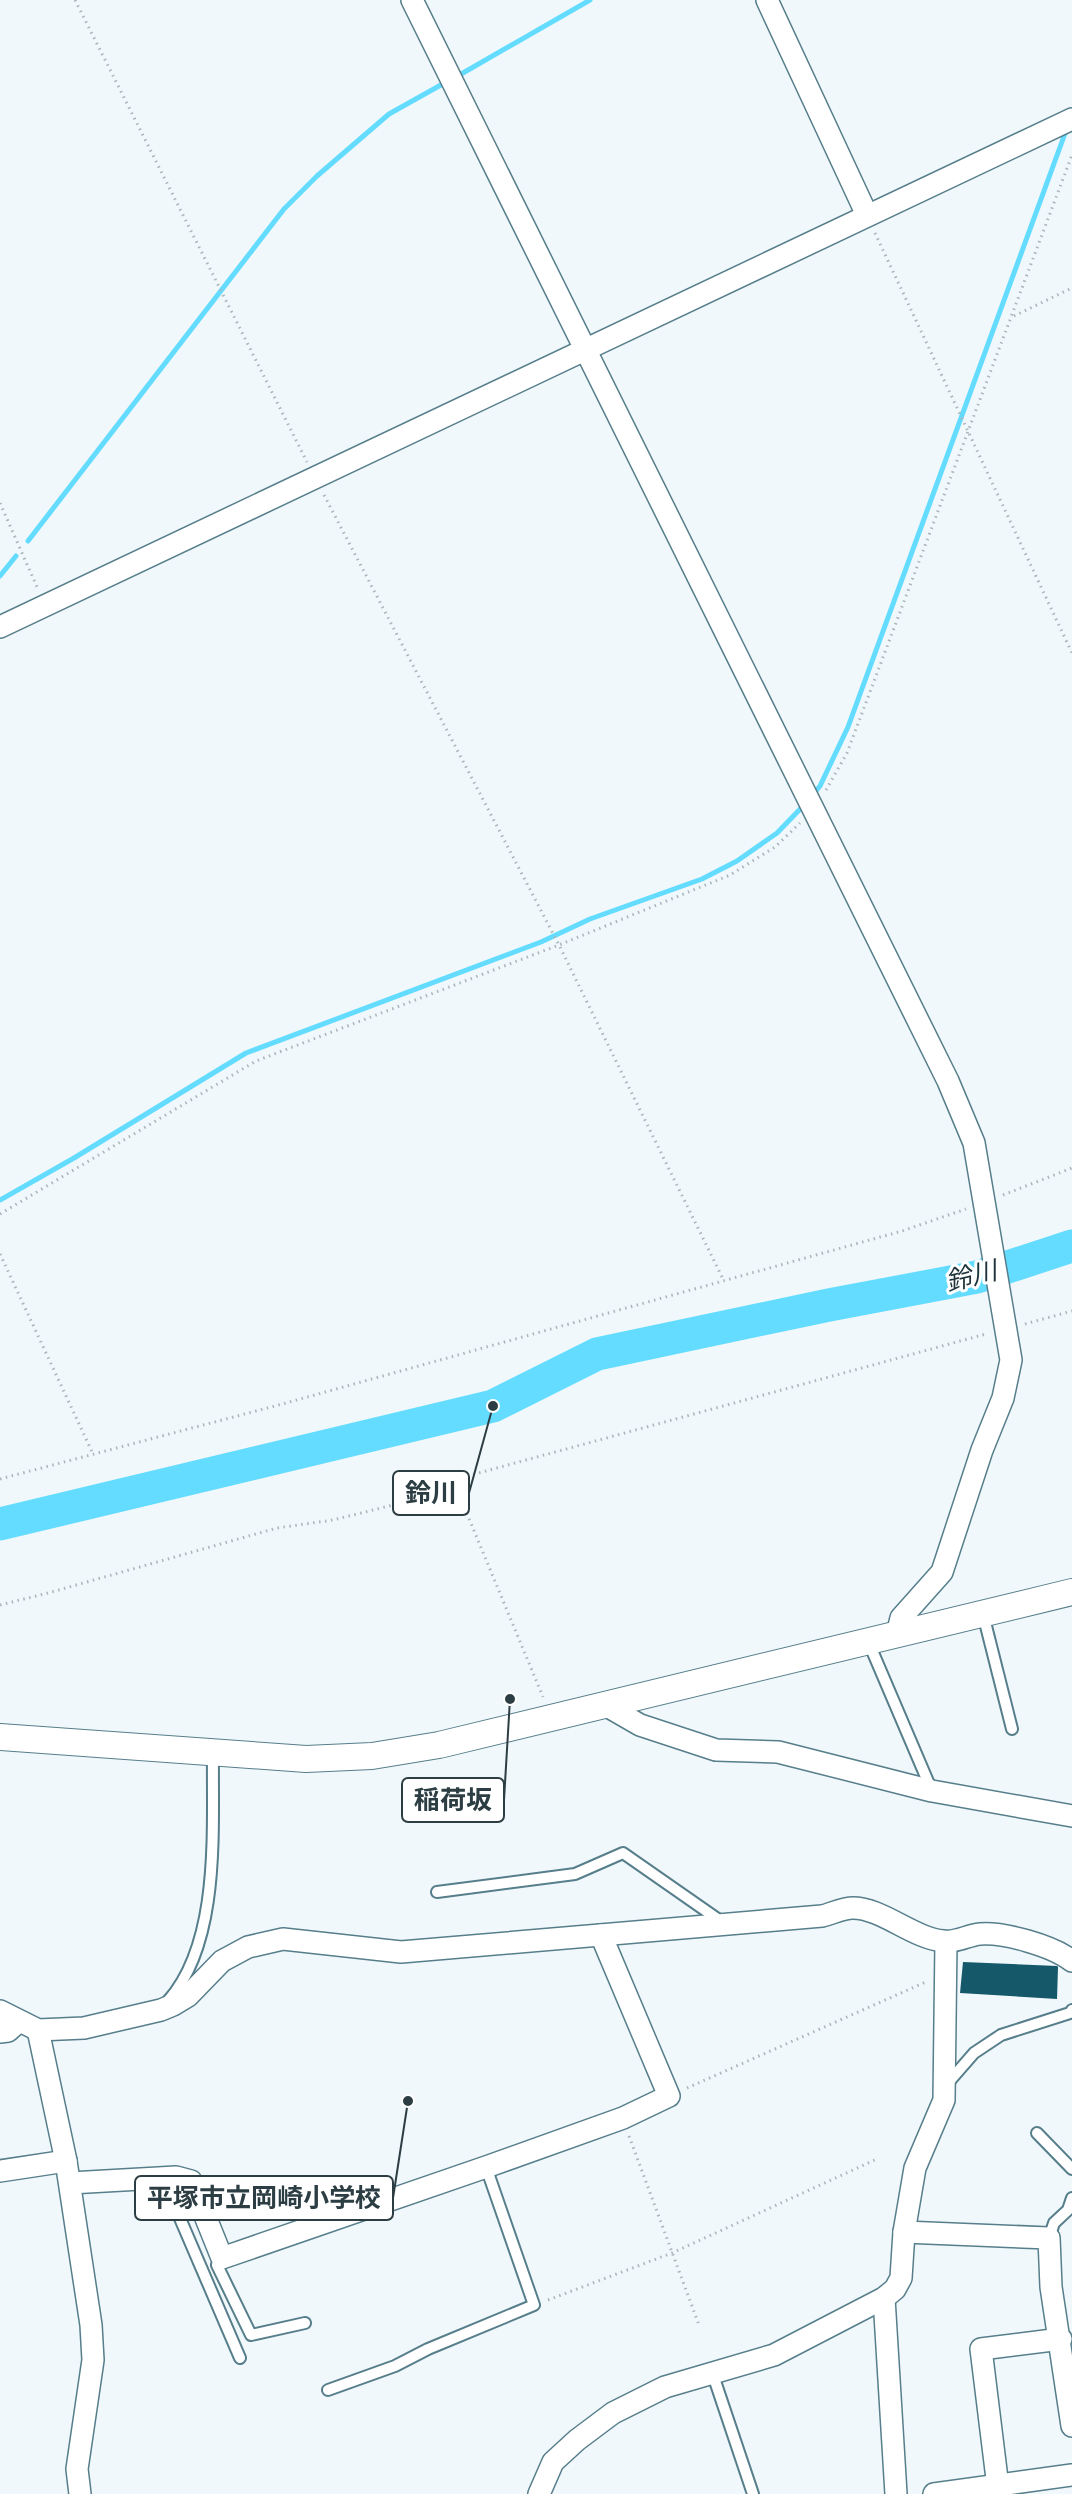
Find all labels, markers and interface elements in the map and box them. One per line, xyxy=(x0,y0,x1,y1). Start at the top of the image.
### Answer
water label: 鈴川 xyxy=(943,1256,1003,1296)
callout: 鈴川 xyxy=(393,1471,469,1515)
text: 鈴川 xyxy=(405,1479,457,1507)
callout: 稲荷坂 xyxy=(402,1778,504,1822)
text: 稲荷坂 xyxy=(414,1787,492,1814)
callout: 平塚市立岡崎小学校 xyxy=(135,2176,393,2220)
text: 平塚市立岡崎小学校 xyxy=(147,2184,381,2212)

